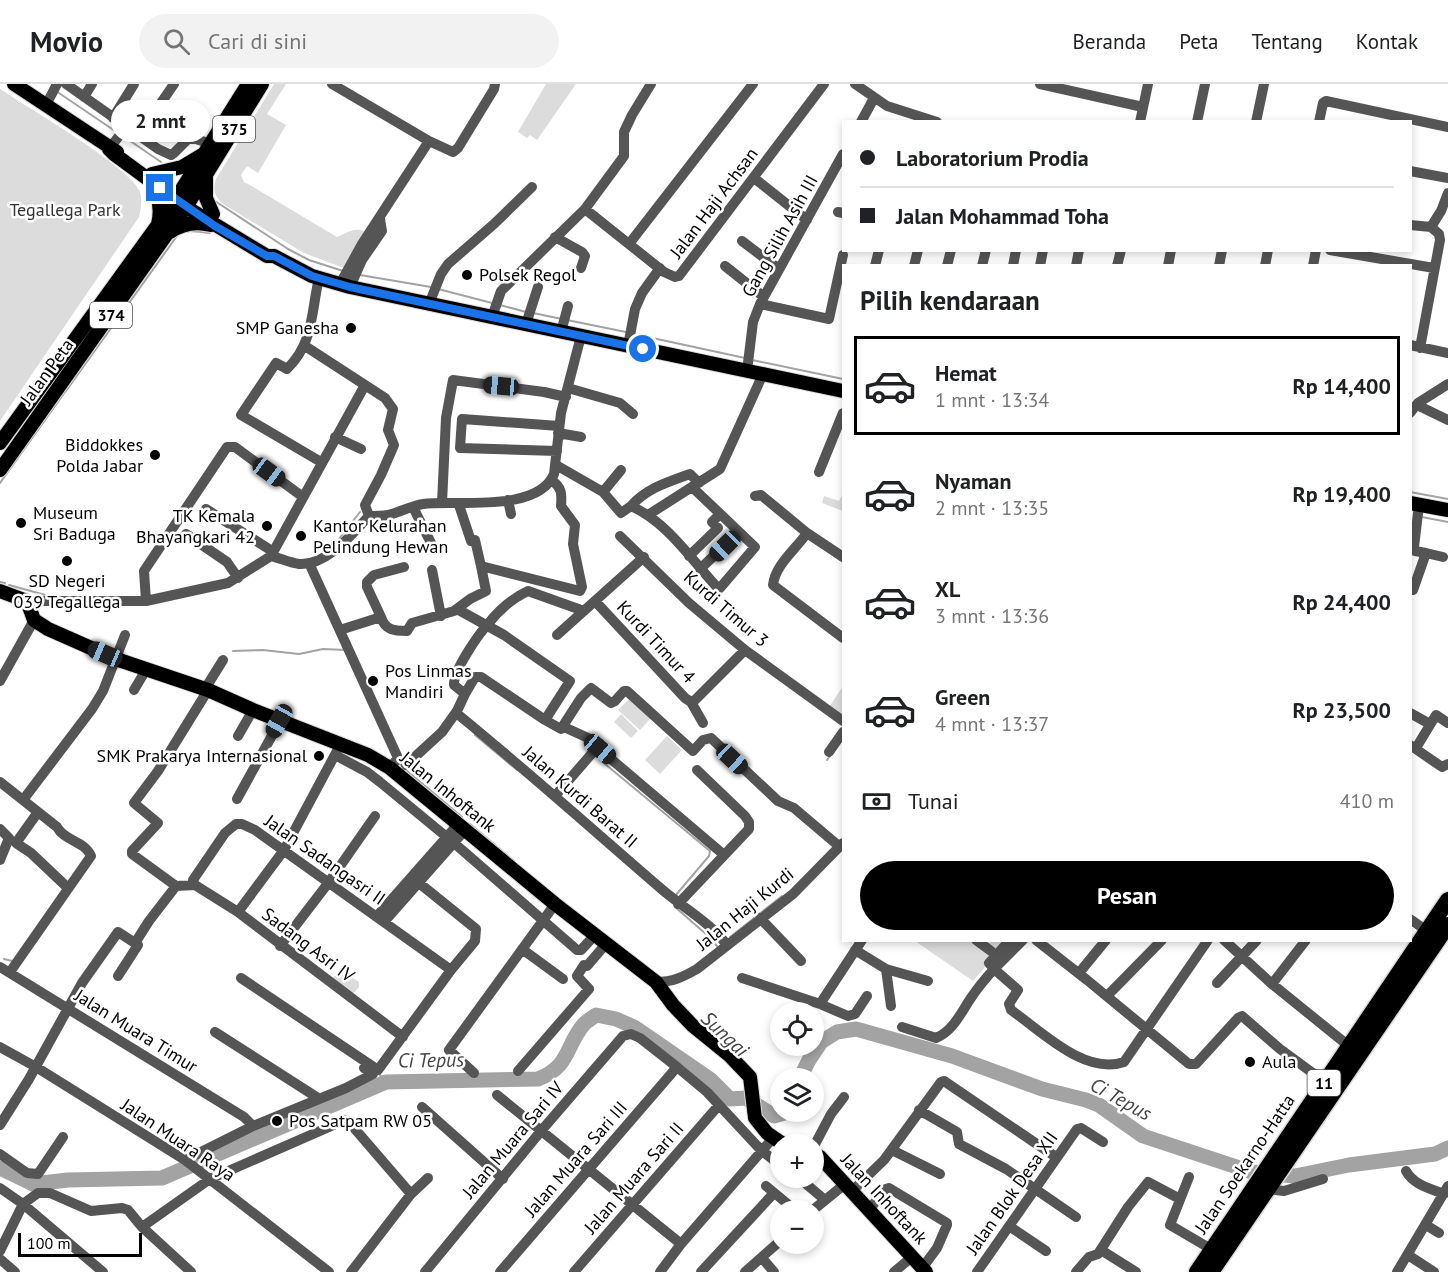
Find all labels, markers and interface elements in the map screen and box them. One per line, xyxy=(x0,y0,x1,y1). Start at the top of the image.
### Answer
search box xyxy=(139,14,559,68)
text: Movio xyxy=(30,23,103,60)
icon: search xyxy=(160,25,193,58)
text: Cari di sini xyxy=(208,27,307,55)
text: Beranda xyxy=(1073,28,1146,55)
text: Peta xyxy=(1179,28,1218,55)
text: Tentang xyxy=(1251,28,1323,55)
text: Kontak xyxy=(1356,28,1418,55)
callout: 2 mnt xyxy=(110,101,210,143)
text: 2 mnt xyxy=(135,108,186,134)
road number: 375 xyxy=(213,116,255,142)
street label: Jalan Haji Achsan xyxy=(664,143,763,263)
text: Laboratorium Prodia xyxy=(896,144,1089,172)
street label: Gang Silih Asih III xyxy=(737,171,823,301)
route end xyxy=(146,174,173,201)
park label: Tegallega Park xyxy=(9,198,121,221)
text: Jalan Mohammad Toha xyxy=(896,202,1109,230)
place label: Polsek Regol xyxy=(479,263,577,286)
marker: Polsek Regol xyxy=(460,268,474,282)
text: Pilih kendaraan xyxy=(860,283,1040,317)
road number: 374 xyxy=(90,302,132,328)
place label: SMP Ganesha xyxy=(236,316,339,339)
marker: SMP Ganesha xyxy=(344,321,358,335)
street label: Jalan Peta xyxy=(14,334,78,410)
route start xyxy=(629,335,656,362)
icon: car xyxy=(863,359,917,413)
text: Hemat xyxy=(935,359,997,387)
text: Rp 14,400 xyxy=(1292,372,1391,400)
car xyxy=(482,375,520,397)
text: 1 mnt · 13:34 xyxy=(935,387,1049,413)
place label: Biddokkes Polda Jabar xyxy=(56,433,143,477)
marker: Biddokkes Polda Jabar xyxy=(148,448,162,462)
car xyxy=(249,454,289,490)
icon: car xyxy=(863,467,917,521)
text: Nyaman xyxy=(935,467,1012,495)
text: Rp 19,400 xyxy=(1292,480,1391,508)
text: 2 mnt · 13:35 xyxy=(935,495,1049,521)
place label: Museum Sri Baduga xyxy=(33,501,116,545)
place label: TK Kemala Bhayangkari 42 xyxy=(136,504,255,548)
place label: Kantor Kelurahan Pelindung Hewan xyxy=(313,514,448,558)
marker: Museum Sri Baduga xyxy=(14,516,28,530)
marker: TK Kemala Bhayangkari 42 xyxy=(260,519,274,533)
car xyxy=(706,527,744,565)
marker: Kantor Kelurahan Pelindung Hewan xyxy=(294,529,308,543)
marker: SD Negeri 039 Tegallega xyxy=(60,554,74,568)
street label: Kurdi Timur 3 xyxy=(679,566,773,652)
place label: SD Negeri 039 Tegallega xyxy=(14,569,120,613)
icon: car xyxy=(863,575,917,629)
text: XL xyxy=(935,575,960,603)
text: Rp 24,400 xyxy=(1292,588,1391,616)
street label: Kurdi Timur 4 xyxy=(612,595,701,688)
text: 3 mnt · 13:36 xyxy=(935,603,1049,629)
car xyxy=(85,639,125,669)
place label: Pos Linmas Mandiri xyxy=(385,659,472,703)
marker: Pos Linmas Mandiri xyxy=(366,674,380,688)
icon: car xyxy=(863,683,917,737)
text: Green xyxy=(935,683,990,711)
text: Rp 23,500 xyxy=(1292,696,1391,724)
car xyxy=(262,701,296,741)
text: 4 mnt · 13:37 xyxy=(935,711,1049,737)
car xyxy=(580,731,620,767)
street label: Jalan Kurdi Barat II xyxy=(518,740,642,853)
car xyxy=(713,740,751,778)
place label: SMK Prakarya Internasional xyxy=(97,744,308,767)
street label: Jalan Inhoftank xyxy=(395,745,501,837)
marker: SMK Prakarya Internasional xyxy=(312,749,326,763)
icon: cash xyxy=(860,785,893,818)
text: Tunai xyxy=(908,787,959,815)
text: 410 m xyxy=(1340,788,1394,814)
street label: Jalan Sadangasri II xyxy=(260,809,390,910)
button: Pesan xyxy=(860,861,1394,930)
street label: Jalan Haji Kurdi xyxy=(690,862,798,956)
street label: Sadang Asri IV xyxy=(257,902,360,987)
street label: Jalan Muara Timur xyxy=(70,983,202,1078)
map controls xyxy=(770,1002,824,1254)
button: locate xyxy=(770,1002,824,1056)
water label: Sungai xyxy=(696,1005,755,1063)
water label: Ci Tepus xyxy=(398,1046,464,1074)
place label: Aula xyxy=(1262,1050,1296,1073)
marker: Aula xyxy=(1243,1055,1257,1069)
button: layers xyxy=(770,1068,824,1122)
road number: 11 xyxy=(1308,1070,1340,1096)
water label: Ci Tepus xyxy=(1086,1072,1156,1126)
street label: Jalan Muara Sari IV xyxy=(456,1076,569,1204)
street label: Jalan Soekarno-Hatta xyxy=(1189,1090,1300,1239)
street label: Jalan Muara Raya xyxy=(116,1092,240,1186)
street label: Jalan Muara Sari III xyxy=(520,1097,632,1221)
place label: Pos Satpam RW 05 xyxy=(289,1109,432,1132)
marker: Pos Satpam RW 05 xyxy=(270,1114,284,1128)
street label: Jalan Muara Sari II xyxy=(580,1118,688,1238)
street label: Jalan Blok Desa XII xyxy=(960,1127,1062,1259)
button: + xyxy=(770,1134,824,1188)
street label: Jalan Inhoftank xyxy=(836,1148,933,1249)
button: − xyxy=(770,1200,824,1254)
scale bar xyxy=(18,1230,142,1258)
text: 100 m xyxy=(27,1233,70,1253)

